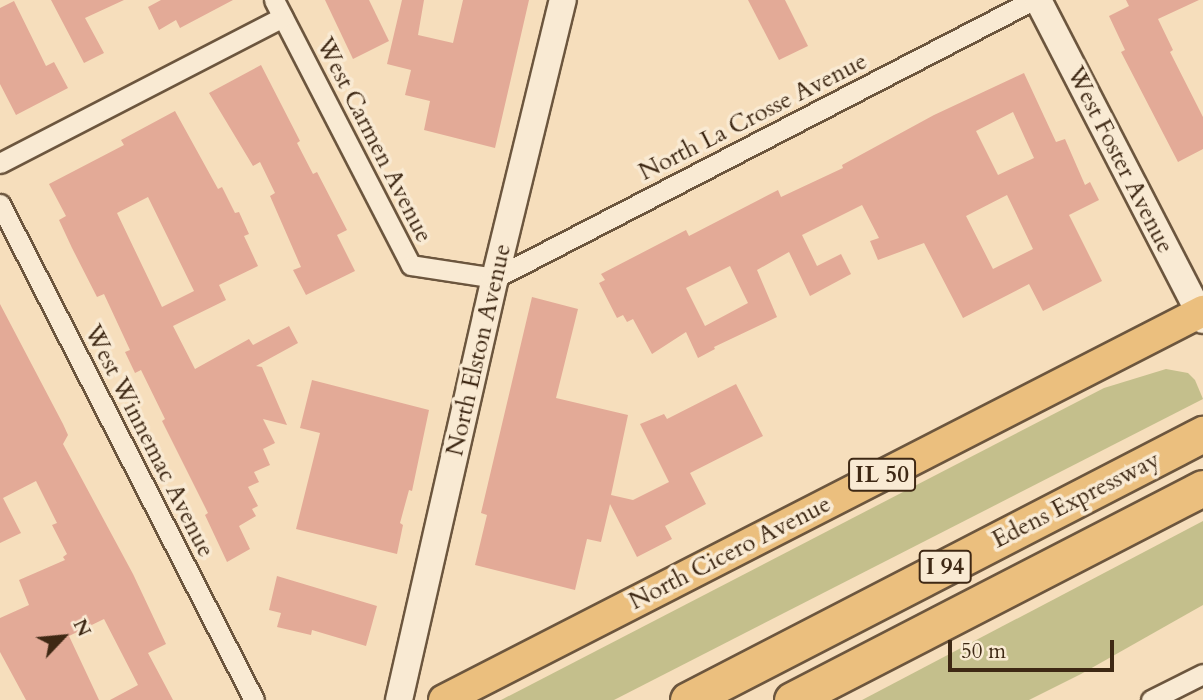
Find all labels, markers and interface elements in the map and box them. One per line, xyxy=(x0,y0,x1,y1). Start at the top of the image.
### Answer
street label: West Carmen Avenue xyxy=(310,33,438,247)
street label: North La Crosse Avenue xyxy=(634,47,872,187)
street label: West Foster Avenue xyxy=(1060,62,1180,258)
street label: North Elston Avenue xyxy=(441,241,517,459)
street label: West Winnemac Avenue xyxy=(78,320,220,562)
street label: Edens Expressway xyxy=(987,445,1165,555)
road number: IL 50 xyxy=(847,456,917,495)
street label: North Cicero Avenue xyxy=(624,490,836,616)
road number: I 94 xyxy=(917,548,973,586)
north arrow xyxy=(28,602,98,672)
text: N xyxy=(67,615,97,641)
scale bar xyxy=(951,626,1117,670)
text: 50 m xyxy=(961,637,1006,666)

